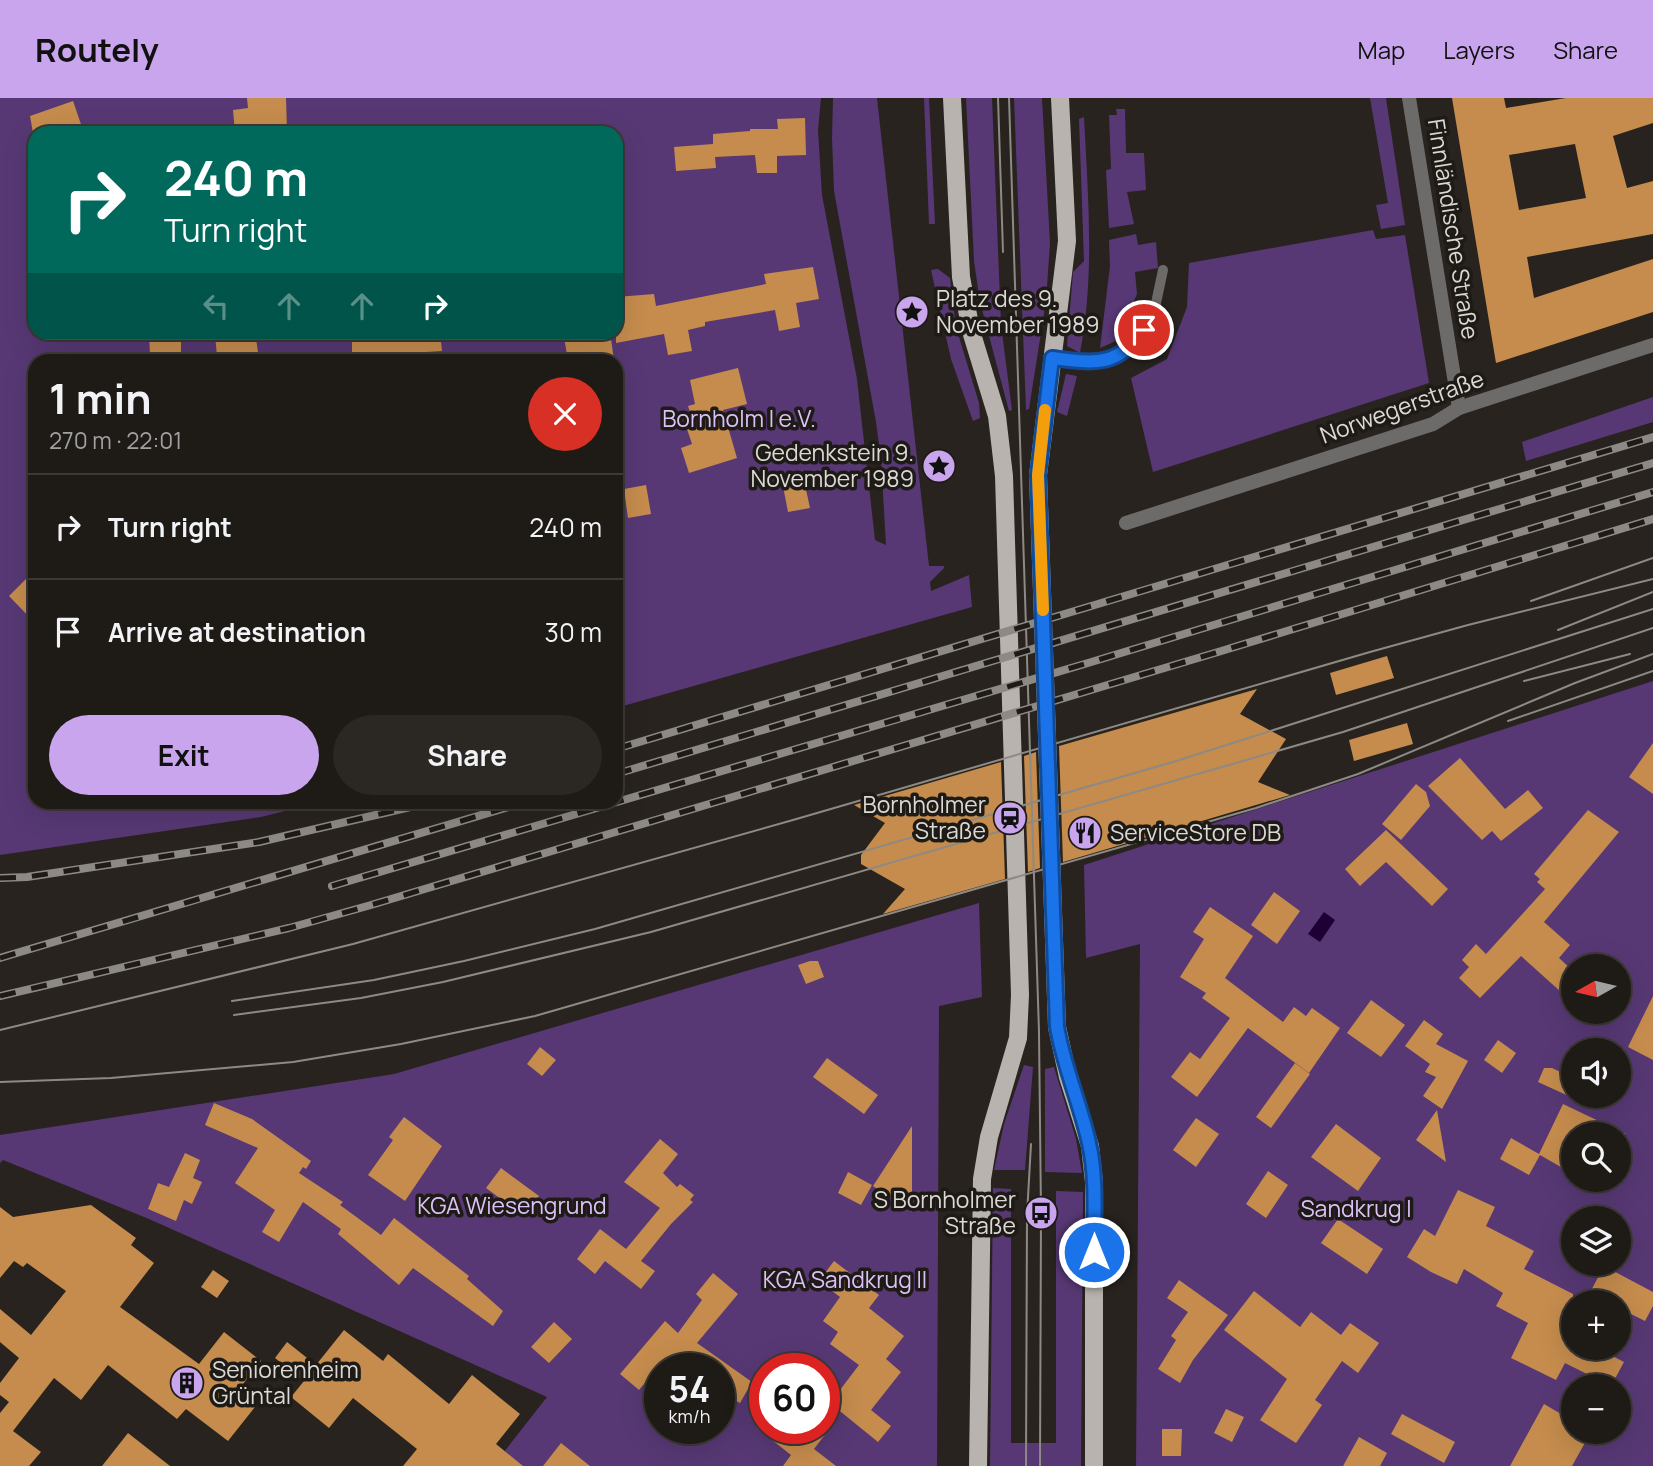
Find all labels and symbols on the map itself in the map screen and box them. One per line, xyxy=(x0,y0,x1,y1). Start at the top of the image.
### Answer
street label: Finnländische Straße xyxy=(1421,116,1487,341)
place label: Platz des 9. November 1989 xyxy=(936,282,1100,340)
place icon: Platz des 9. November 1989 xyxy=(893,293,931,331)
pin xyxy=(1114,300,1174,360)
street label: Norwegerstraße xyxy=(1315,362,1488,451)
park label: Bornholm I e.V. xyxy=(662,402,816,434)
place label: Gedenkstein 9. November 1989 xyxy=(750,436,914,494)
place icon: Gedenkstein 9. November 1989 xyxy=(920,447,958,485)
place label: Bornholmer Straße xyxy=(863,788,986,846)
station icon: Bornholmer Straße xyxy=(991,799,1029,837)
restaurant icon: ServiceStore DB xyxy=(1066,814,1104,852)
place label: ServiceStore DB xyxy=(1110,816,1281,848)
north arrow xyxy=(1561,954,1631,1024)
place label: S Bornholmer Straße xyxy=(874,1183,1016,1241)
park label: KGA Wiesengrund xyxy=(417,1189,607,1221)
park label: Sandkrug I xyxy=(1300,1192,1412,1224)
bus stop icon: S Bornholmer Straße xyxy=(1022,1194,1060,1232)
position arrow xyxy=(1057,1215,1131,1289)
park label: KGA Sandkrug II xyxy=(763,1263,927,1295)
place label: Seniorenheim Grüntal xyxy=(212,1353,359,1411)
speed limit sign: 60 xyxy=(749,1353,840,1444)
building icon: Seniorenheim Grüntal xyxy=(168,1364,206,1402)

